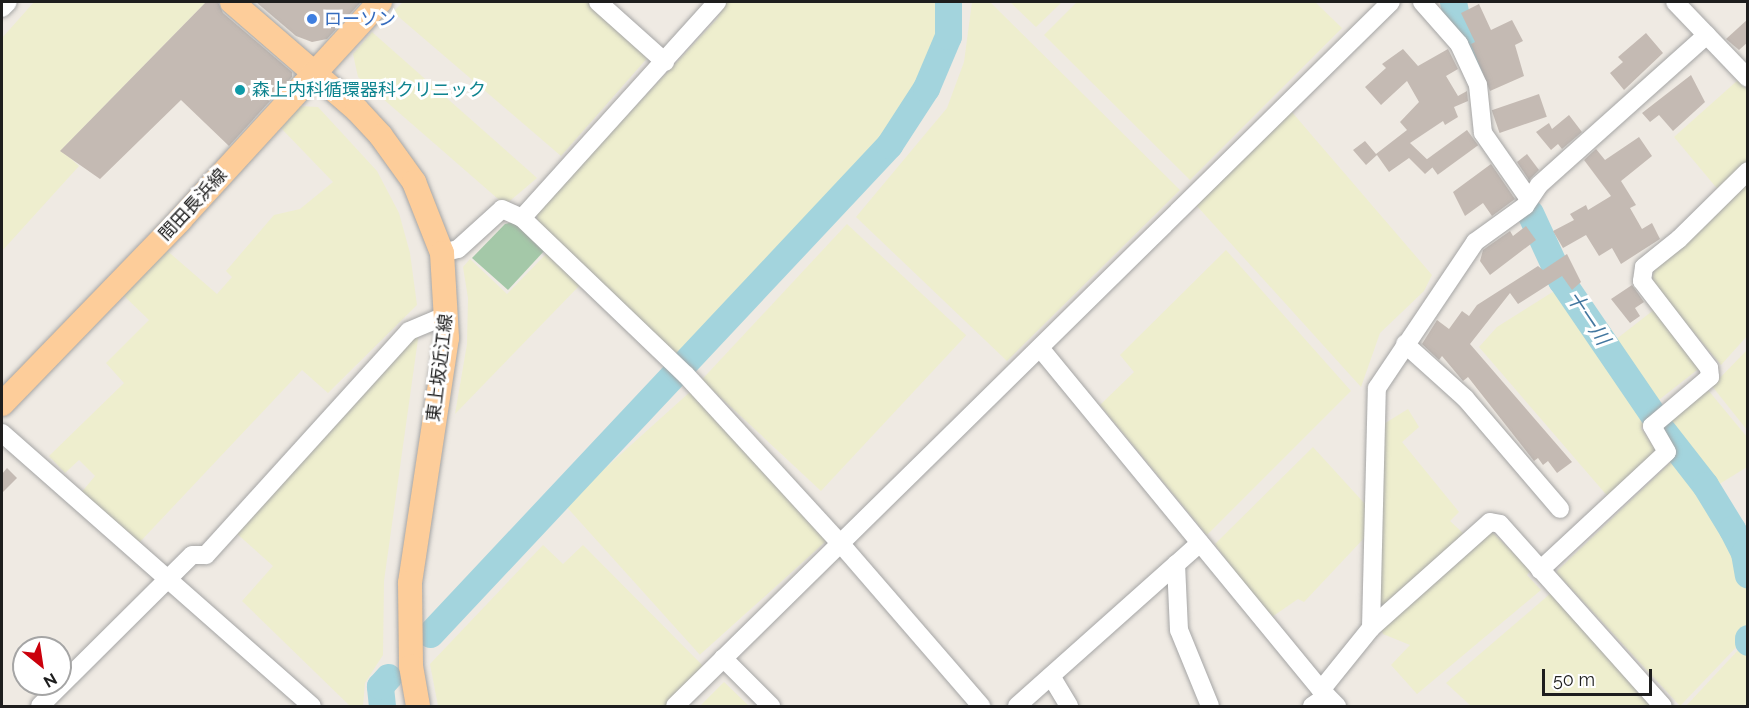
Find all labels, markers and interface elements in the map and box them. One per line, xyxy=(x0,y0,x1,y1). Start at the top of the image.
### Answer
place label: ローソン xyxy=(324,8,396,30)
marker: ローソン xyxy=(305,12,319,26)
place label: 森上内科循環器科クリニック xyxy=(252,79,486,101)
marker: 森上内科循環器科クリニック xyxy=(233,83,247,97)
street label: 間田長浜線 xyxy=(154,165,232,245)
water label: 十一川 xyxy=(1561,286,1615,350)
street label: 東上坂近江線 xyxy=(423,313,457,423)
north arrow xyxy=(12,636,72,696)
scale bar xyxy=(1545,657,1654,695)
text: N xyxy=(40,669,60,692)
text: 50 m xyxy=(1553,669,1595,690)

